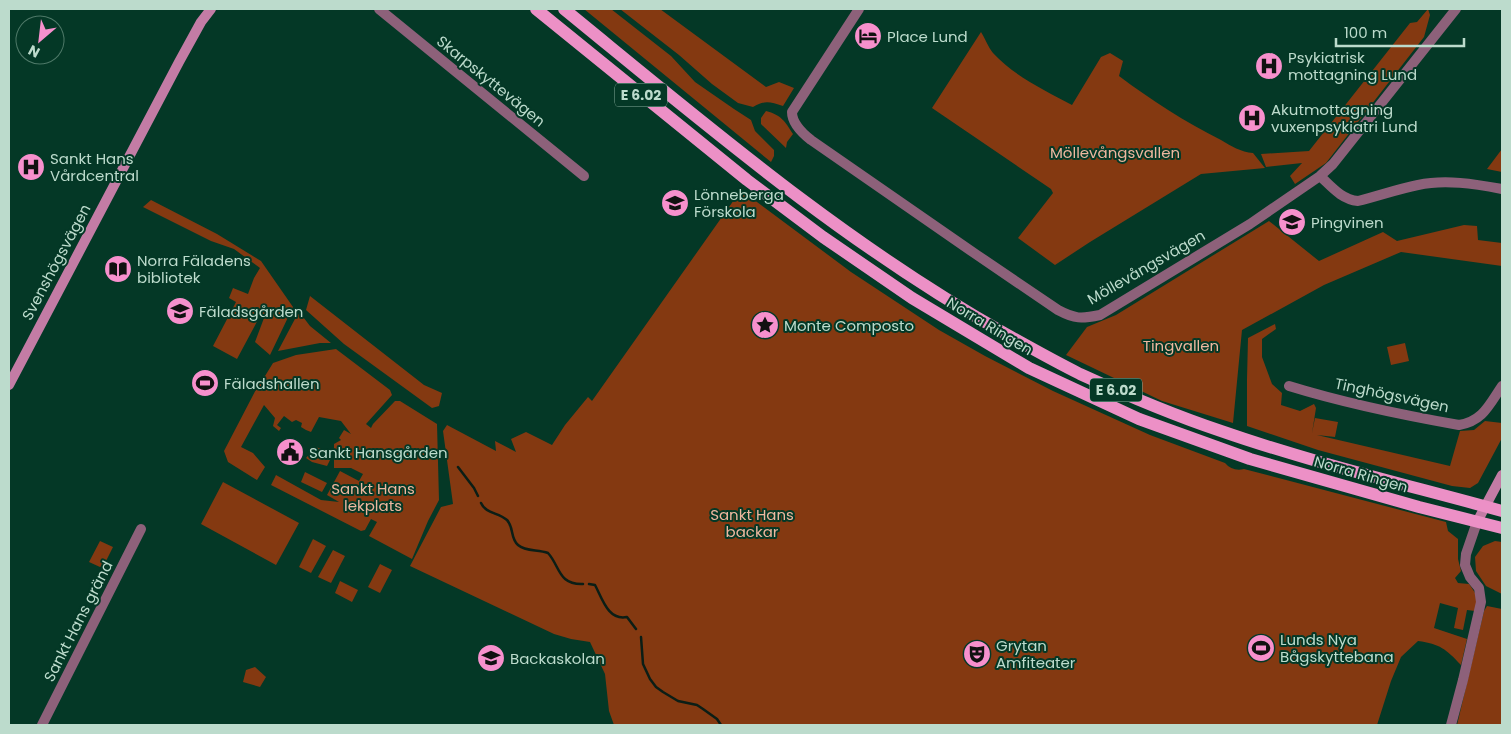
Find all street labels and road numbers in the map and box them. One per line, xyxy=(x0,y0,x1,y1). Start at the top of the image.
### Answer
street label: Skarpskyttevägen xyxy=(432,31,550,131)
road number: E 6.02 xyxy=(615,84,667,106)
street label: Svenshögsvägen xyxy=(17,200,95,324)
street label: Möllevångsvägen xyxy=(1083,225,1209,309)
street label: Norra Ringen xyxy=(943,292,1037,360)
street label: Tinghögsvägen xyxy=(1333,373,1451,417)
road number: E 6.02 xyxy=(1090,378,1142,402)
street label: Norra Ringen xyxy=(1312,451,1410,497)
street label: Sankt Hans gränd xyxy=(38,557,118,685)

